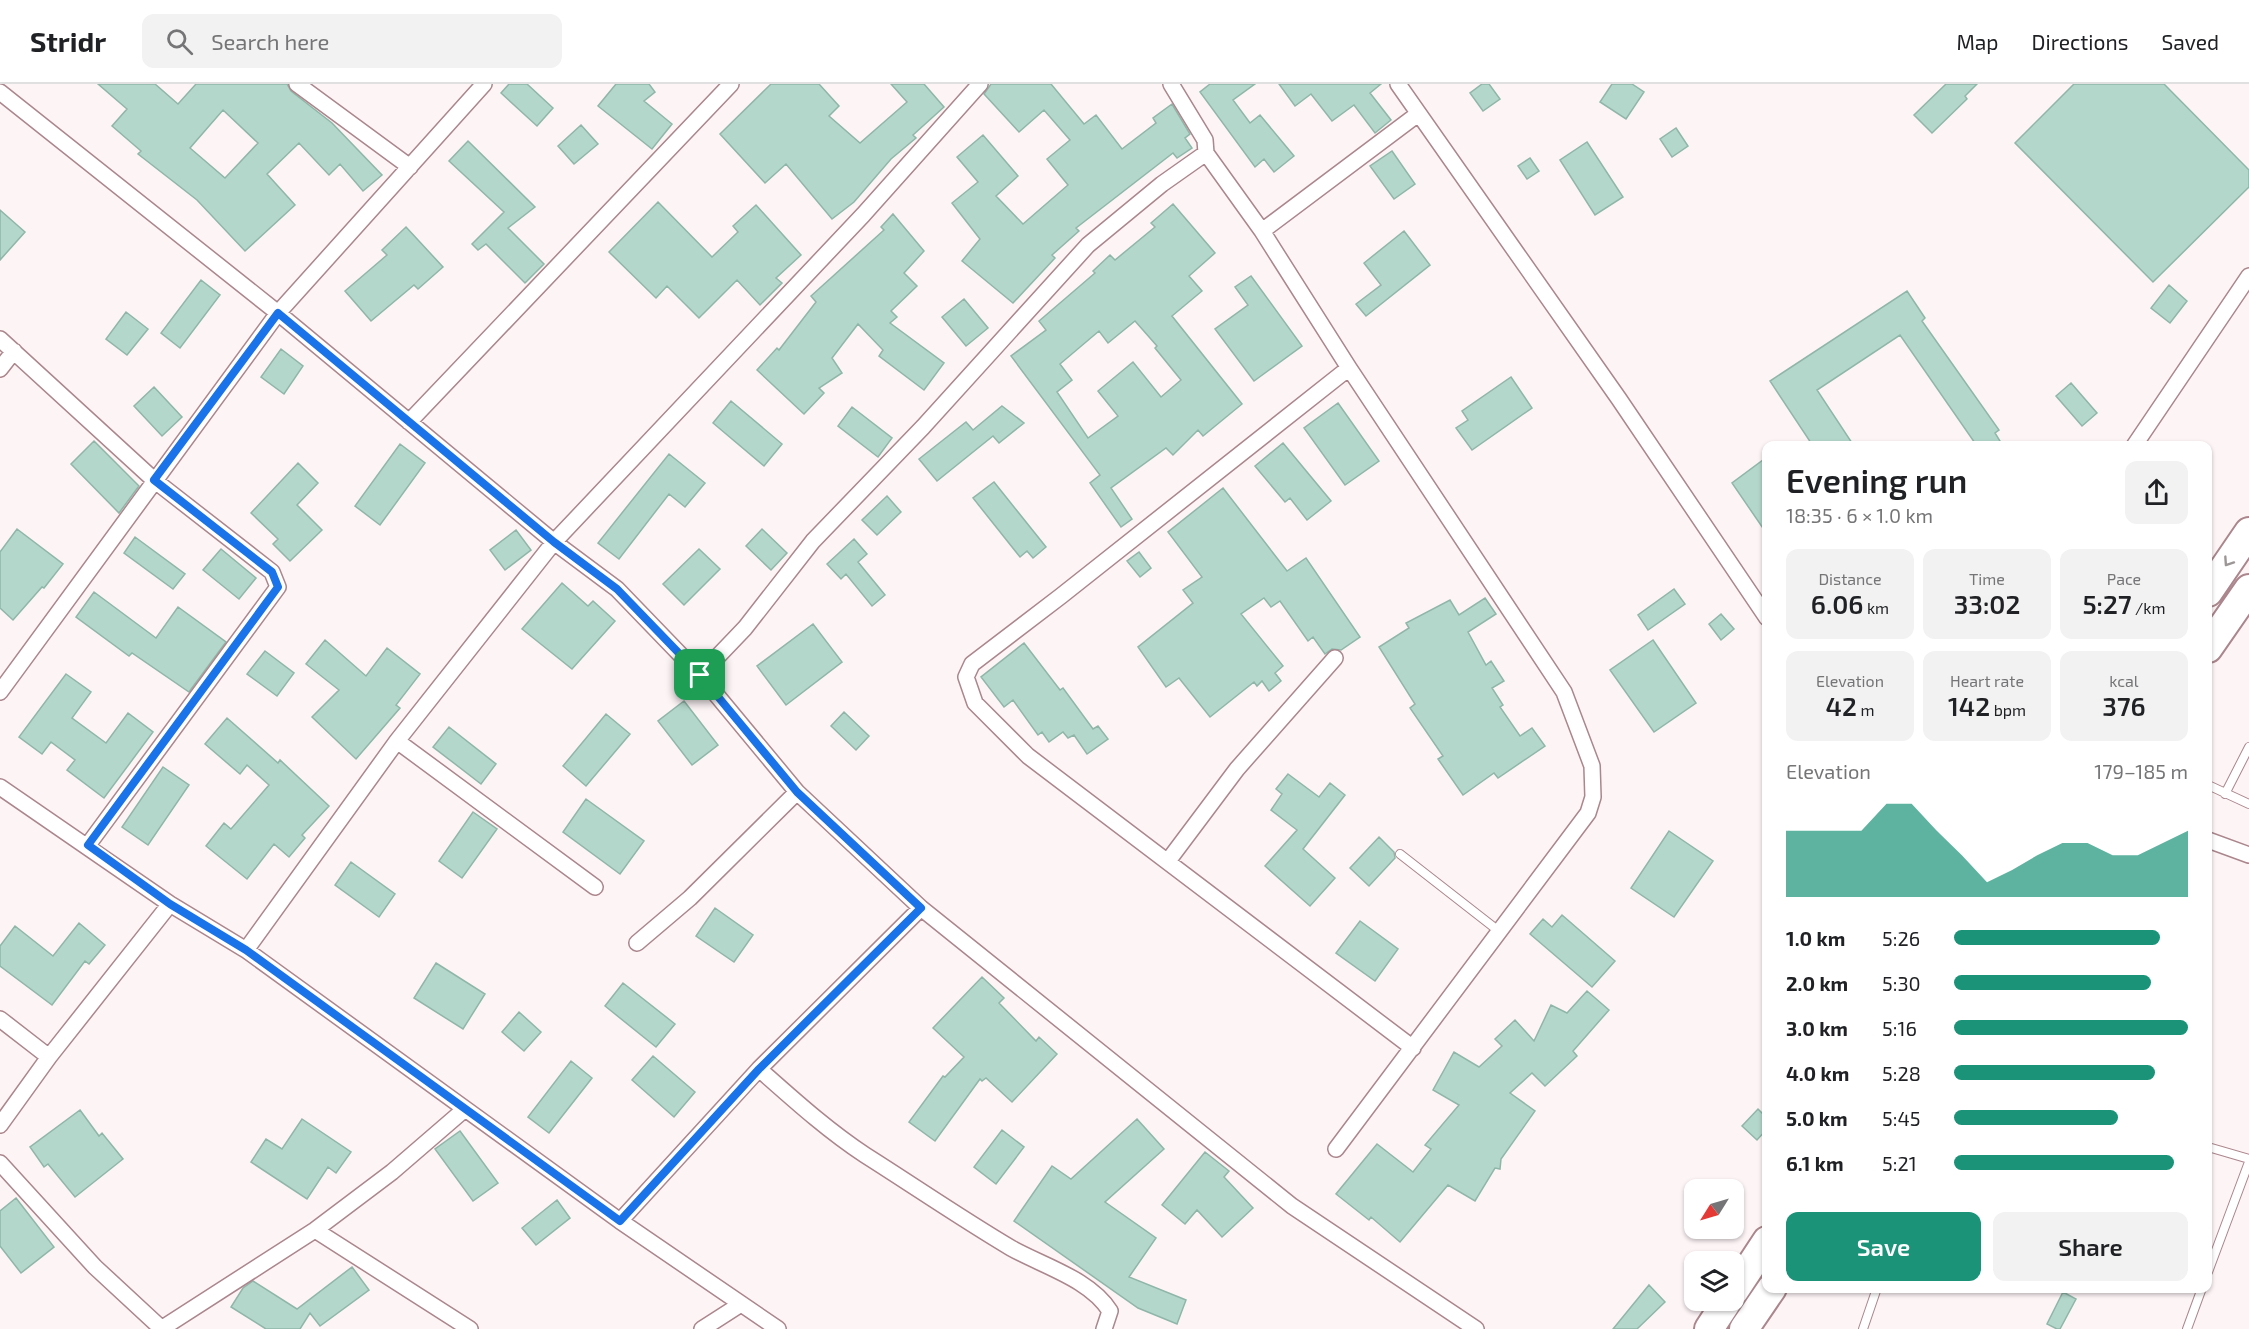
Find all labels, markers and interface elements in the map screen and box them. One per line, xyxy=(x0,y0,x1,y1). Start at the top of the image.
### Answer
search box xyxy=(142,14,562,68)
text: Stridr xyxy=(30,24,106,58)
icon: search xyxy=(163,25,196,58)
text: Search here xyxy=(211,28,329,54)
text: Map xyxy=(1956,29,1999,54)
text: Directions xyxy=(2032,29,2128,54)
text: Saved xyxy=(2161,29,2219,54)
text: Evening run xyxy=(1786,460,1967,500)
button: share xyxy=(2125,461,2188,524)
text: 18:35 · 6 × 1.0 km xyxy=(1786,503,1933,527)
one-way arrow xyxy=(2224,556,2235,567)
text: Distance xyxy=(1818,569,1882,588)
text: Time xyxy=(1969,569,2005,588)
text: Pace xyxy=(2107,569,2141,588)
text: 6.06 xyxy=(1811,588,1863,619)
text: 33:02 xyxy=(1954,588,2020,619)
text: 5:27 xyxy=(2082,588,2132,619)
text: km xyxy=(1863,598,1889,617)
text: /km xyxy=(2132,598,2166,617)
pin xyxy=(674,649,725,700)
icon: arrive xyxy=(683,658,716,691)
text: Elevation xyxy=(1816,671,1884,690)
text: Heart rate xyxy=(1950,671,2024,690)
text: kcal xyxy=(2109,671,2139,690)
text: 42 xyxy=(1826,690,1857,721)
text: 142 xyxy=(1948,690,1990,721)
text: 376 xyxy=(2102,690,2146,721)
text: m xyxy=(1857,700,1874,719)
text: bpm xyxy=(1990,700,2026,719)
text: Elevation xyxy=(1786,759,1871,783)
text: 179–185 m xyxy=(2094,759,2188,783)
text: 1.0 km xyxy=(1786,926,1845,950)
text: 5:26 xyxy=(1882,926,1920,950)
text: 2.0 km xyxy=(1786,971,1848,995)
text: 5:30 xyxy=(1882,971,1921,995)
text: 3.0 km xyxy=(1786,1016,1848,1040)
text: 5:16 xyxy=(1882,1016,1917,1040)
text: 4.0 km xyxy=(1786,1061,1849,1085)
text: 5:28 xyxy=(1882,1061,1921,1085)
text: 5.0 km xyxy=(1786,1106,1848,1130)
text: 5:45 xyxy=(1882,1106,1920,1130)
text: 6.1 km xyxy=(1786,1151,1844,1175)
text: 5:21 xyxy=(1882,1151,1917,1175)
north arrow xyxy=(1684,1179,1744,1239)
map controls xyxy=(1684,1179,1744,1311)
button: Save xyxy=(1786,1212,1981,1281)
button: Share xyxy=(1993,1212,2188,1281)
button: layers xyxy=(1684,1251,1744,1311)

